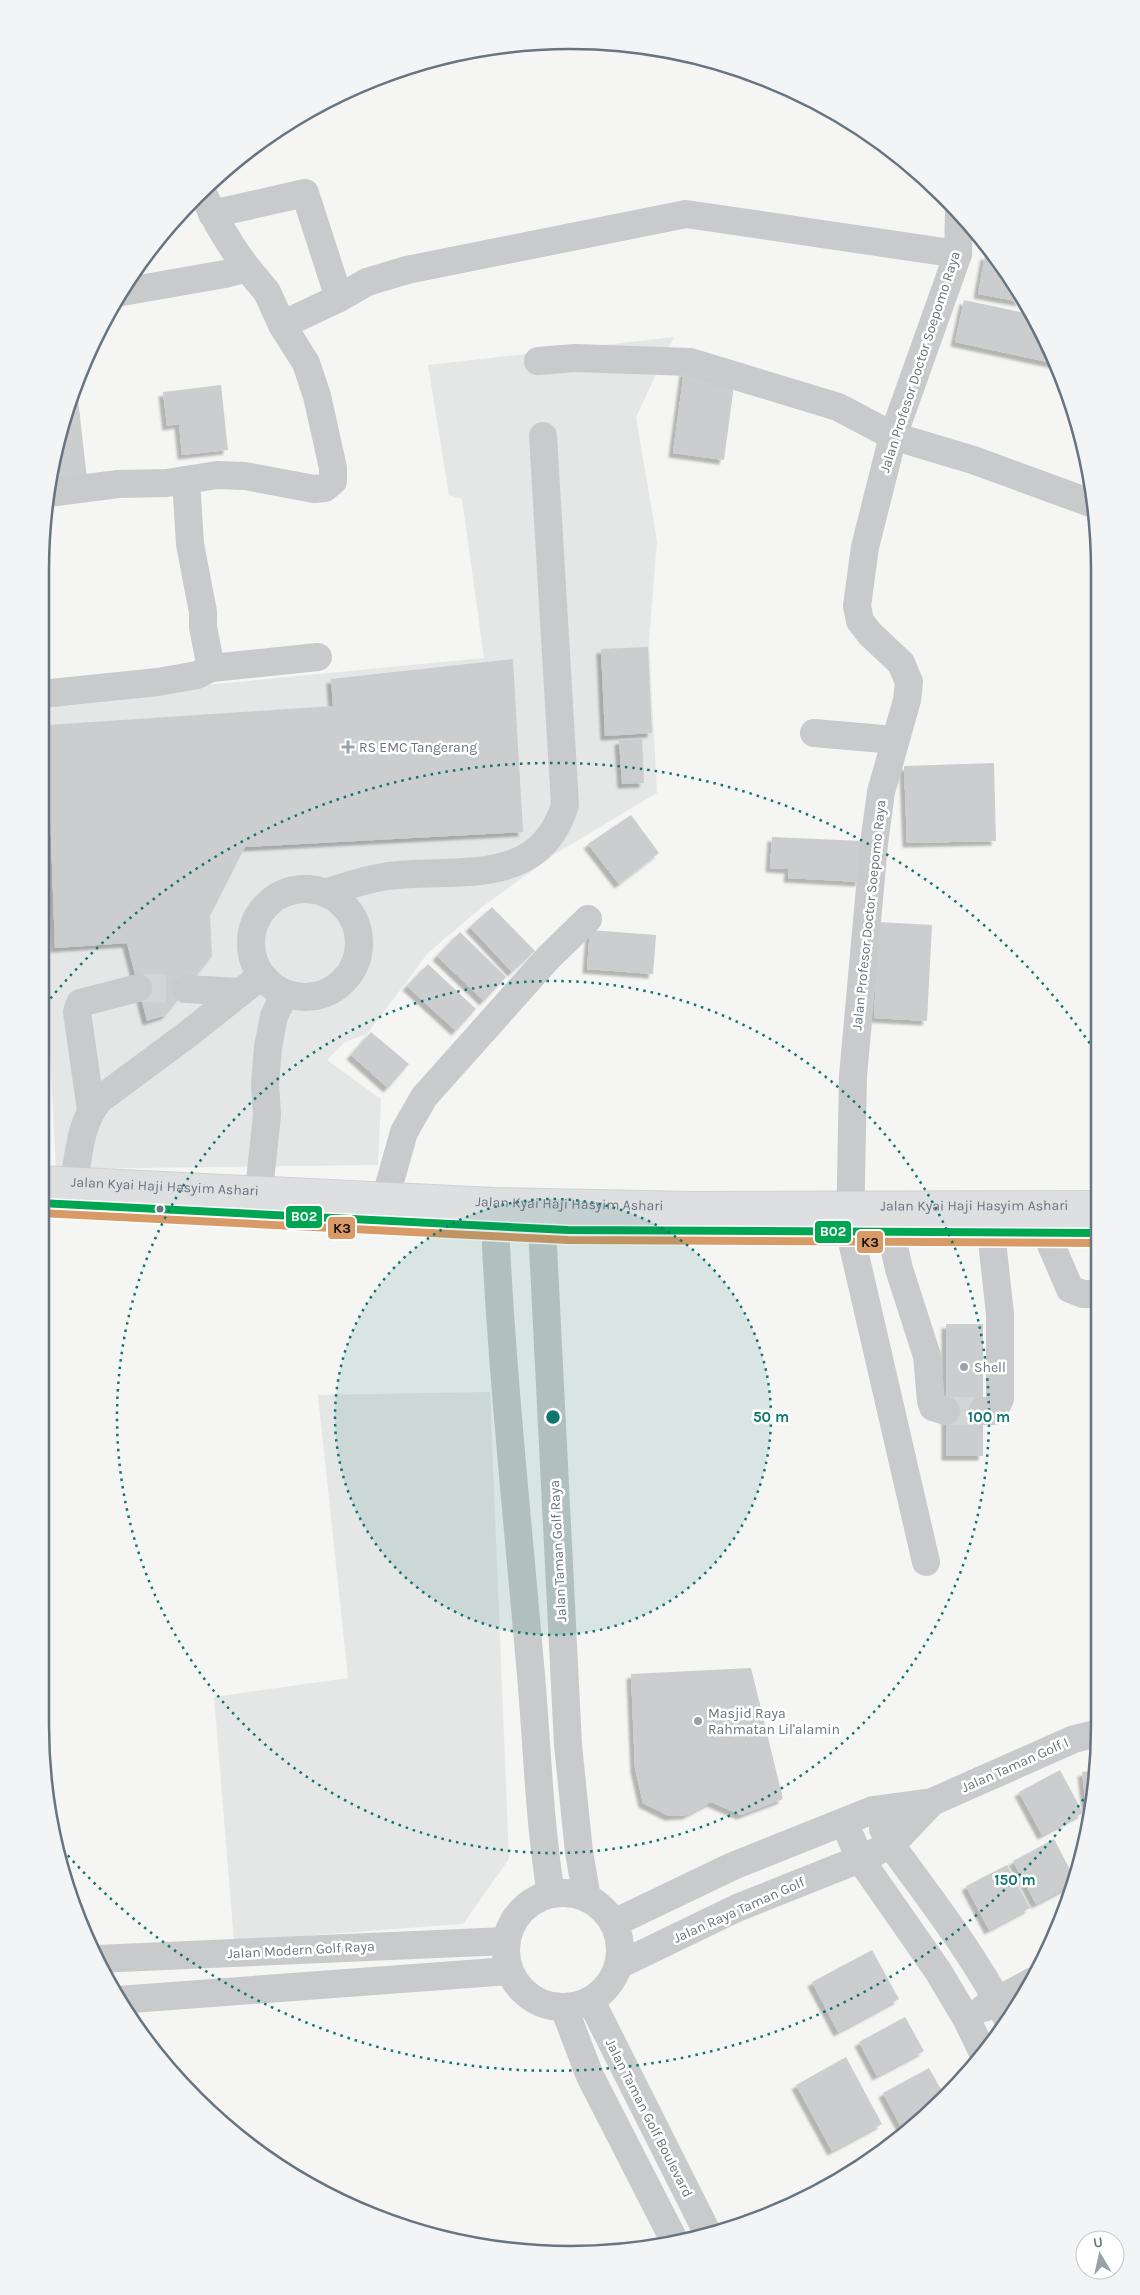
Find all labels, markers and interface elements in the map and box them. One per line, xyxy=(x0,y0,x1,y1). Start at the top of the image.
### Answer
street label: Jalan Profesor Doctor Soepomo Raya xyxy=(876,249,964,475)
place label: RS EMC Tangerang xyxy=(359,739,477,756)
marker: RS EMC Tangerang xyxy=(341,740,355,754)
street label: Jalan Profesor Doctor Soepomo Raya xyxy=(848,799,890,1031)
street label: Jalan Kyai Haji Hasyim Ashari xyxy=(70,1173,259,1199)
street label: Jalan Kyai Haji Hasyim Ashari xyxy=(475,1193,664,1214)
street label: Jalan Kyai Haji Hasyim Ashari xyxy=(880,1197,1069,1214)
unlabelled marker xyxy=(155,1204,165,1214)
line badge: B02 xyxy=(285,1205,323,1229)
text: B02 xyxy=(291,1208,317,1225)
line badge: K3 xyxy=(327,1216,356,1240)
text: K3 xyxy=(333,1220,351,1237)
line badge: B02 xyxy=(814,1220,852,1244)
text: B02 xyxy=(820,1223,846,1240)
line badge: K3 xyxy=(856,1230,884,1254)
text: K3 xyxy=(861,1234,879,1251)
place label: Shell xyxy=(974,1359,1006,1376)
marker: Shell xyxy=(958,1361,970,1373)
centre of rings xyxy=(544,1408,562,1426)
text: 50 m xyxy=(753,1408,789,1426)
text: 100 m xyxy=(968,1408,1010,1426)
street label: Jalan Taman Golf Raya xyxy=(546,1480,570,1622)
place label: Masjid Raya Rahmatan Lil'alamin xyxy=(708,1705,840,1738)
marker: Masjid Raya Rahmatan Lil'alamin xyxy=(692,1715,704,1727)
street label: Jalan Taman Golf I xyxy=(959,1734,1071,1796)
text: 150 m xyxy=(994,1871,1036,1889)
street label: Jalan Raya Taman Golf xyxy=(671,1873,808,1947)
street label: Jalan Modern Golf Raya xyxy=(227,1938,375,1962)
street label: Jalan Taman Golf Boulevard xyxy=(602,2036,696,2200)
north arrow xyxy=(1075,2230,1125,2280)
text: U xyxy=(1092,2234,1104,2252)

